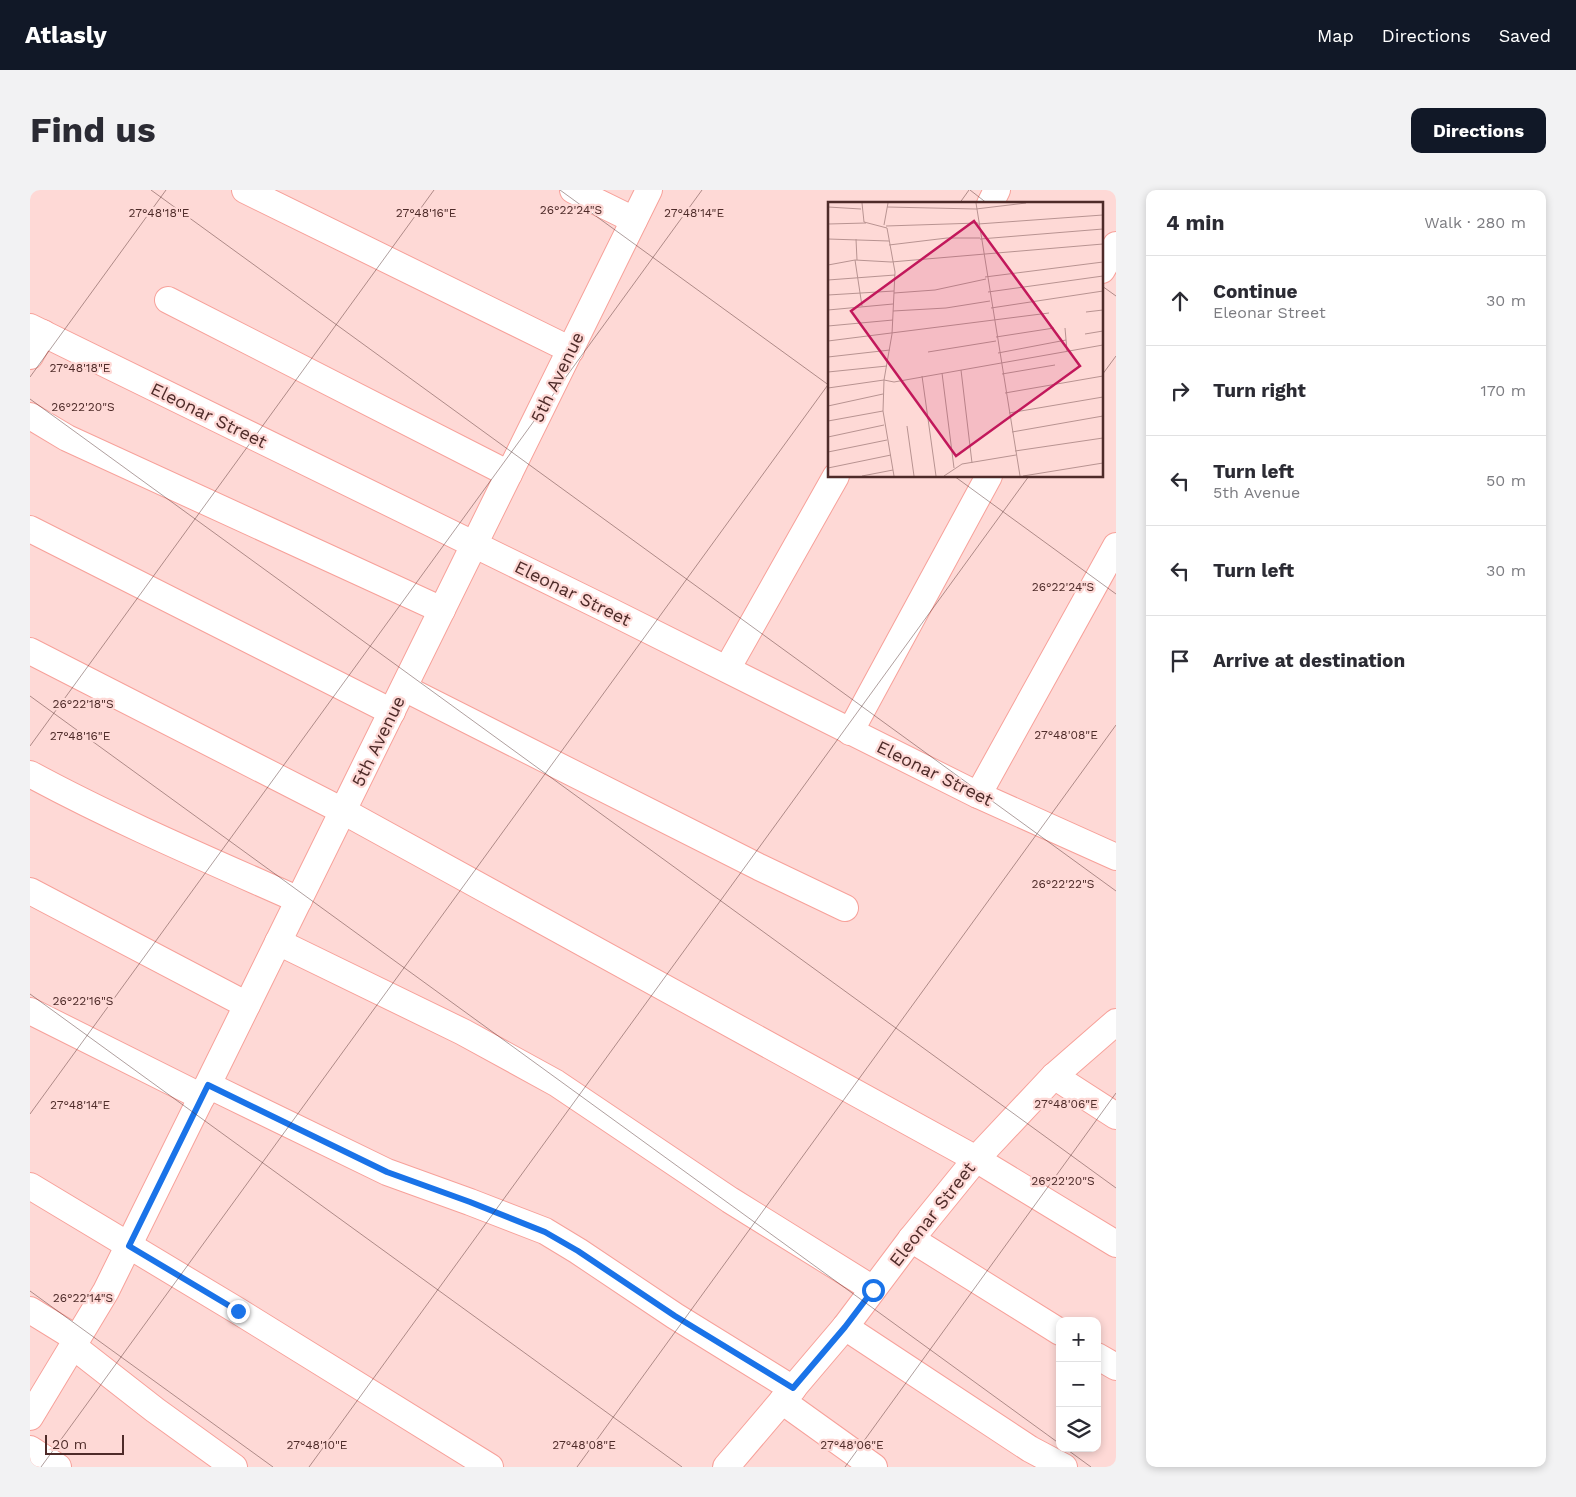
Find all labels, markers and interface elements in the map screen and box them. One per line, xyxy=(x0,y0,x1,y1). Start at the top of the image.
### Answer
text: Atlasly xyxy=(25,21,107,49)
text: Map xyxy=(1317,25,1354,46)
text: Directions xyxy=(1382,25,1471,46)
text: Saved xyxy=(1499,25,1551,46)
button: Directions xyxy=(1411,108,1546,153)
text: Find us xyxy=(30,109,156,151)
inset map xyxy=(828,202,1104,478)
text: 26°22'24"S xyxy=(540,203,602,217)
text: 27°48'18"E xyxy=(129,206,190,220)
text: 27°48'16"E xyxy=(396,206,457,220)
text: 27°48'14"E xyxy=(664,206,724,220)
text: 4 min xyxy=(1166,210,1224,235)
text: Walk · 280 m xyxy=(1424,213,1526,232)
text: Continue xyxy=(1213,280,1297,303)
icon: ahead xyxy=(1166,287,1194,315)
text: 30 m xyxy=(1486,291,1526,310)
text: Eleonar Street xyxy=(1213,303,1326,322)
street label: 5th Avenue xyxy=(526,328,588,426)
text: 27°48'18"E xyxy=(50,361,111,375)
icon: right xyxy=(1166,377,1194,405)
street label: Eleonar Street xyxy=(147,378,271,452)
text: Turn right xyxy=(1213,379,1306,402)
text: 170 m xyxy=(1480,381,1526,400)
text: 26°22'20"S xyxy=(51,400,115,414)
text: Turn left xyxy=(1213,460,1294,483)
icon: left xyxy=(1166,467,1194,495)
text: 50 m xyxy=(1486,471,1526,490)
text: 5th Avenue xyxy=(1213,483,1300,502)
street label: Eleonar Street xyxy=(511,556,635,630)
icon: left xyxy=(1166,557,1194,585)
text: Turn left xyxy=(1213,559,1294,582)
text: 30 m xyxy=(1486,561,1526,580)
text: 26°22'24"S xyxy=(1032,580,1094,594)
icon: arrive xyxy=(1166,647,1194,675)
text: Arrive at destination xyxy=(1213,649,1405,672)
street label: 5th Avenue xyxy=(347,692,409,790)
text: 26°22'18"S xyxy=(52,697,114,711)
text: 27°48'08"E xyxy=(1034,728,1098,742)
text: 27°48'16"E xyxy=(50,729,111,743)
street label: Eleonar Street xyxy=(873,736,997,810)
text: 26°22'22"S xyxy=(1031,877,1095,891)
text: 26°22'16"S xyxy=(52,994,114,1008)
text: 27°48'06"E xyxy=(1034,1097,1098,1111)
text: 27°48'14"E xyxy=(50,1098,110,1112)
street label: Eleonar Street xyxy=(885,1157,980,1270)
text: 26°22'20"S xyxy=(1031,1174,1095,1188)
route start xyxy=(862,1279,885,1302)
text: 26°22'14"S xyxy=(53,1291,113,1305)
route end xyxy=(227,1300,250,1323)
map controls xyxy=(1056,1317,1101,1452)
button: + xyxy=(1056,1317,1101,1362)
button: − xyxy=(1056,1362,1101,1407)
button: layers xyxy=(1056,1407,1101,1452)
scale bar xyxy=(45,1432,124,1455)
text: 20 m xyxy=(52,1436,87,1452)
text: 27°48'10"E xyxy=(287,1438,348,1452)
text: 27°48'08"E xyxy=(552,1438,616,1452)
text: 27°48'06"E xyxy=(820,1438,884,1452)

